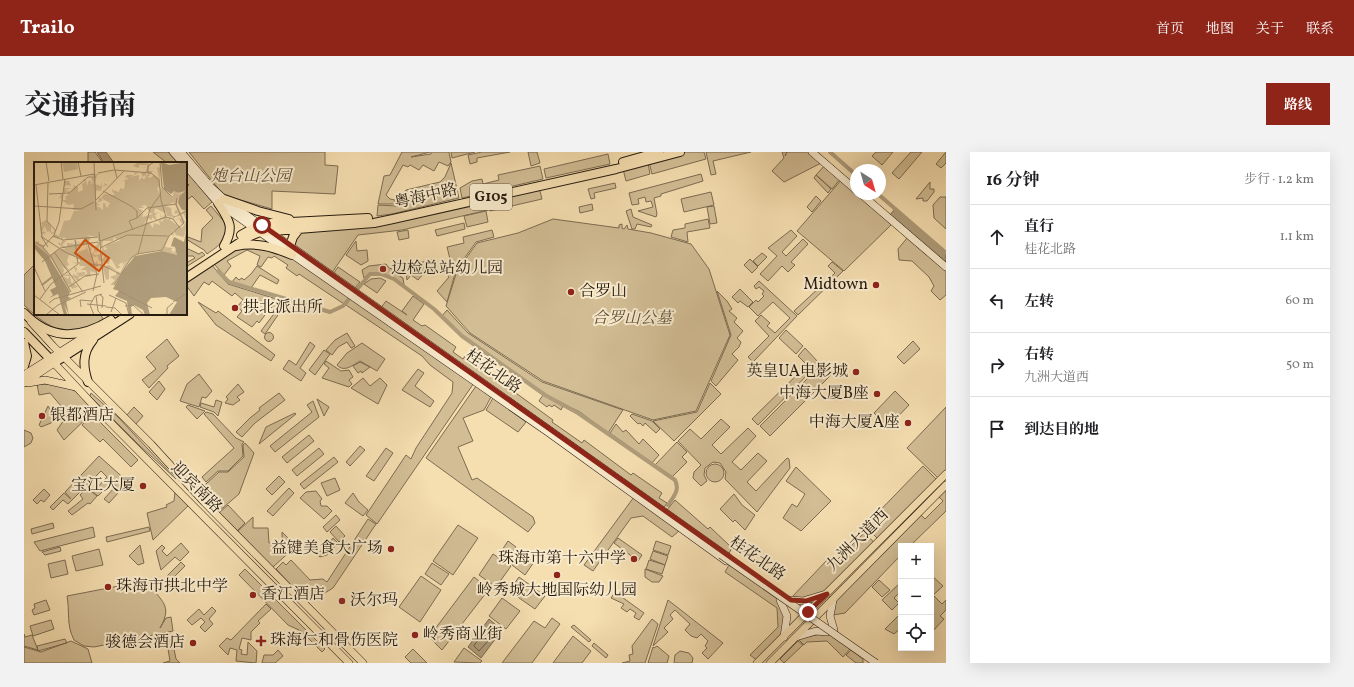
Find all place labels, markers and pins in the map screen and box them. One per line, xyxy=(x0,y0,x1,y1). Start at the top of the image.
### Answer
place label: 边检总站幼儿园 xyxy=(391,258,503,280)
marker: 边检总站幼儿园 xyxy=(378,264,388,274)
place label: Midtown xyxy=(804,274,868,296)
marker: Midtown xyxy=(871,280,881,290)
place label: 合罗山 xyxy=(579,281,627,303)
marker: 合罗山 xyxy=(566,287,576,297)
place label: 拱北派出所 xyxy=(243,297,323,319)
marker: 拱北派出所 xyxy=(230,303,240,313)
place label: 英皇UA电影城 xyxy=(747,361,848,383)
marker: 英皇UA电影城 xyxy=(851,367,861,377)
place label: 中海大厦B座 xyxy=(779,383,869,405)
marker: 中海大厦B座 xyxy=(872,389,882,399)
place label: 银都酒店 xyxy=(50,405,114,427)
marker: 银都酒店 xyxy=(37,411,47,421)
place label: 中海大厦A座 xyxy=(809,412,900,434)
marker: 中海大厦A座 xyxy=(903,418,913,428)
place label: 宝江大厦 xyxy=(71,475,135,497)
marker: 宝江大厦 xyxy=(138,481,148,491)
place label: 益键美食大广场 xyxy=(271,538,383,560)
marker: 益键美食大广场 xyxy=(386,544,396,554)
place label: 珠海市第十六中学 xyxy=(498,548,626,570)
marker: 珠海市第十六中学 xyxy=(629,554,639,564)
marker: 岭秀城大地国际幼儿园 xyxy=(552,570,562,580)
place label: 珠海市拱北中学 xyxy=(116,576,228,598)
place label: 岭秀城大地国际幼儿园 xyxy=(477,580,637,602)
marker: 珠海市拱北中学 xyxy=(103,582,113,592)
place label: 香江酒店 xyxy=(261,584,325,606)
marker: 香江酒店 xyxy=(248,590,258,600)
place label: 沃尔玛 xyxy=(350,590,398,612)
marker: 沃尔玛 xyxy=(337,596,347,606)
place label: 岭秀商业街 xyxy=(423,624,503,646)
place label: 珠海仁和骨伤医院 xyxy=(270,630,398,652)
marker: 岭秀商业街 xyxy=(410,630,420,640)
place label: 骏德会酒店 xyxy=(105,632,185,654)
marker: 珠海仁和骨伤医院 xyxy=(255,635,267,647)
marker: 骏德会酒店 xyxy=(188,638,198,648)

